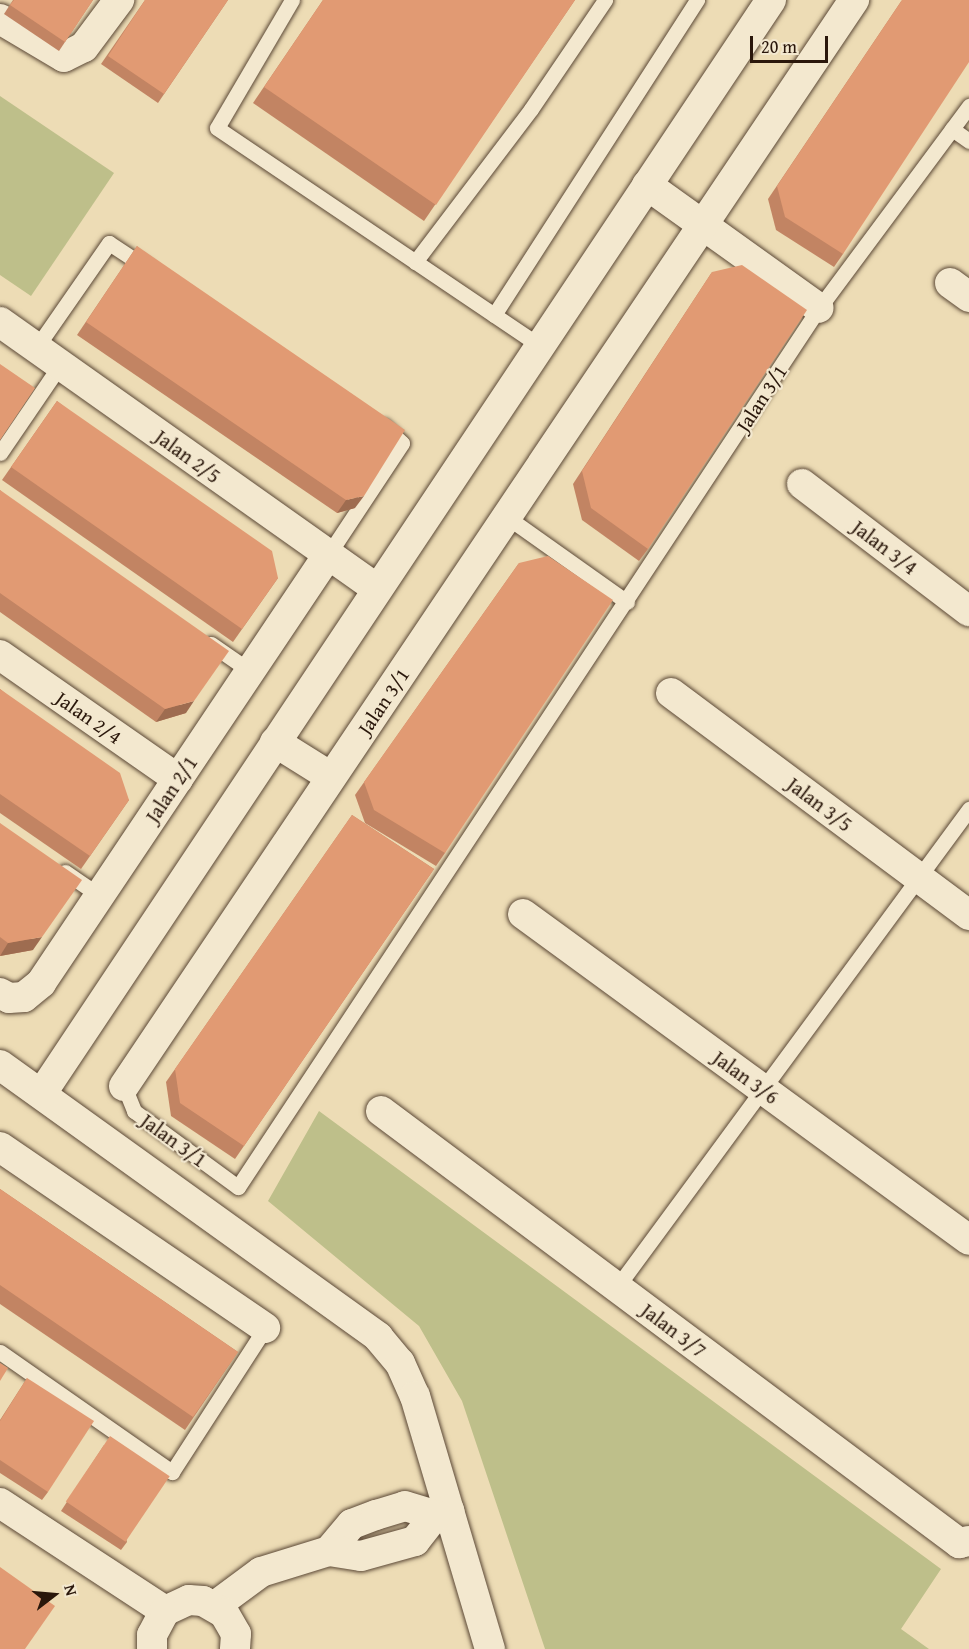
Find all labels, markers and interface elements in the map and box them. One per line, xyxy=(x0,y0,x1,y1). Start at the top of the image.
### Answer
scale bar xyxy=(753,24,831,62)
text: 20 m xyxy=(761,33,797,60)
street label: Jalan 3/1 xyxy=(730,360,792,436)
street label: Jalan 2/5 xyxy=(151,424,225,488)
street label: Jalan 3/4 xyxy=(848,515,922,579)
street label: Jalan 3/1 xyxy=(352,663,414,739)
street label: Jalan 2/4 xyxy=(51,686,127,748)
street label: Jalan 2/1 xyxy=(140,751,202,827)
street label: Jalan 3/5 xyxy=(783,772,857,836)
street label: Jalan 3/6 xyxy=(709,1045,783,1109)
street label: Jalan 3/1 xyxy=(137,1108,211,1172)
street label: Jalan 3/7 xyxy=(637,1298,711,1362)
north arrow xyxy=(24,1565,84,1625)
text: N xyxy=(58,1582,84,1598)

